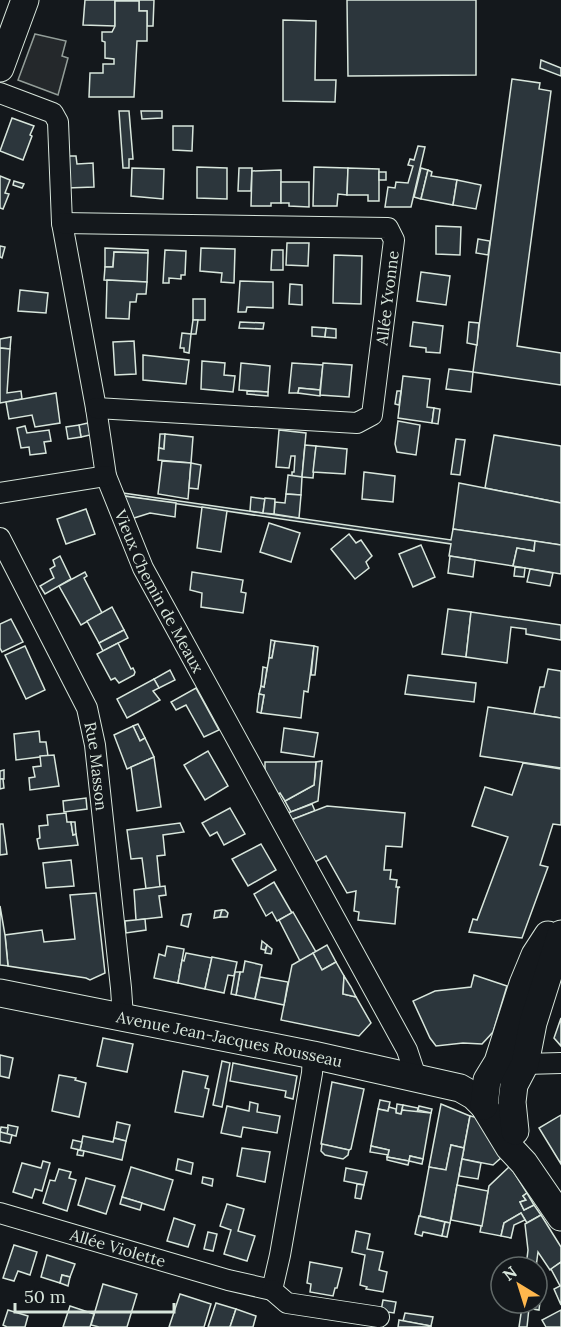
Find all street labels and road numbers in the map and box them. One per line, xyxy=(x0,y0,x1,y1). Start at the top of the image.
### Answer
street label: Allée Yvonne xyxy=(371,249,403,347)
street label: Vieux Chemin de Meaux xyxy=(110,506,209,677)
street label: Rue Masson xyxy=(80,720,112,812)
street label: Avenue Jean-Jacques Rousseau xyxy=(114,1006,345,1071)
street label: Allée Violette xyxy=(67,1224,168,1271)

